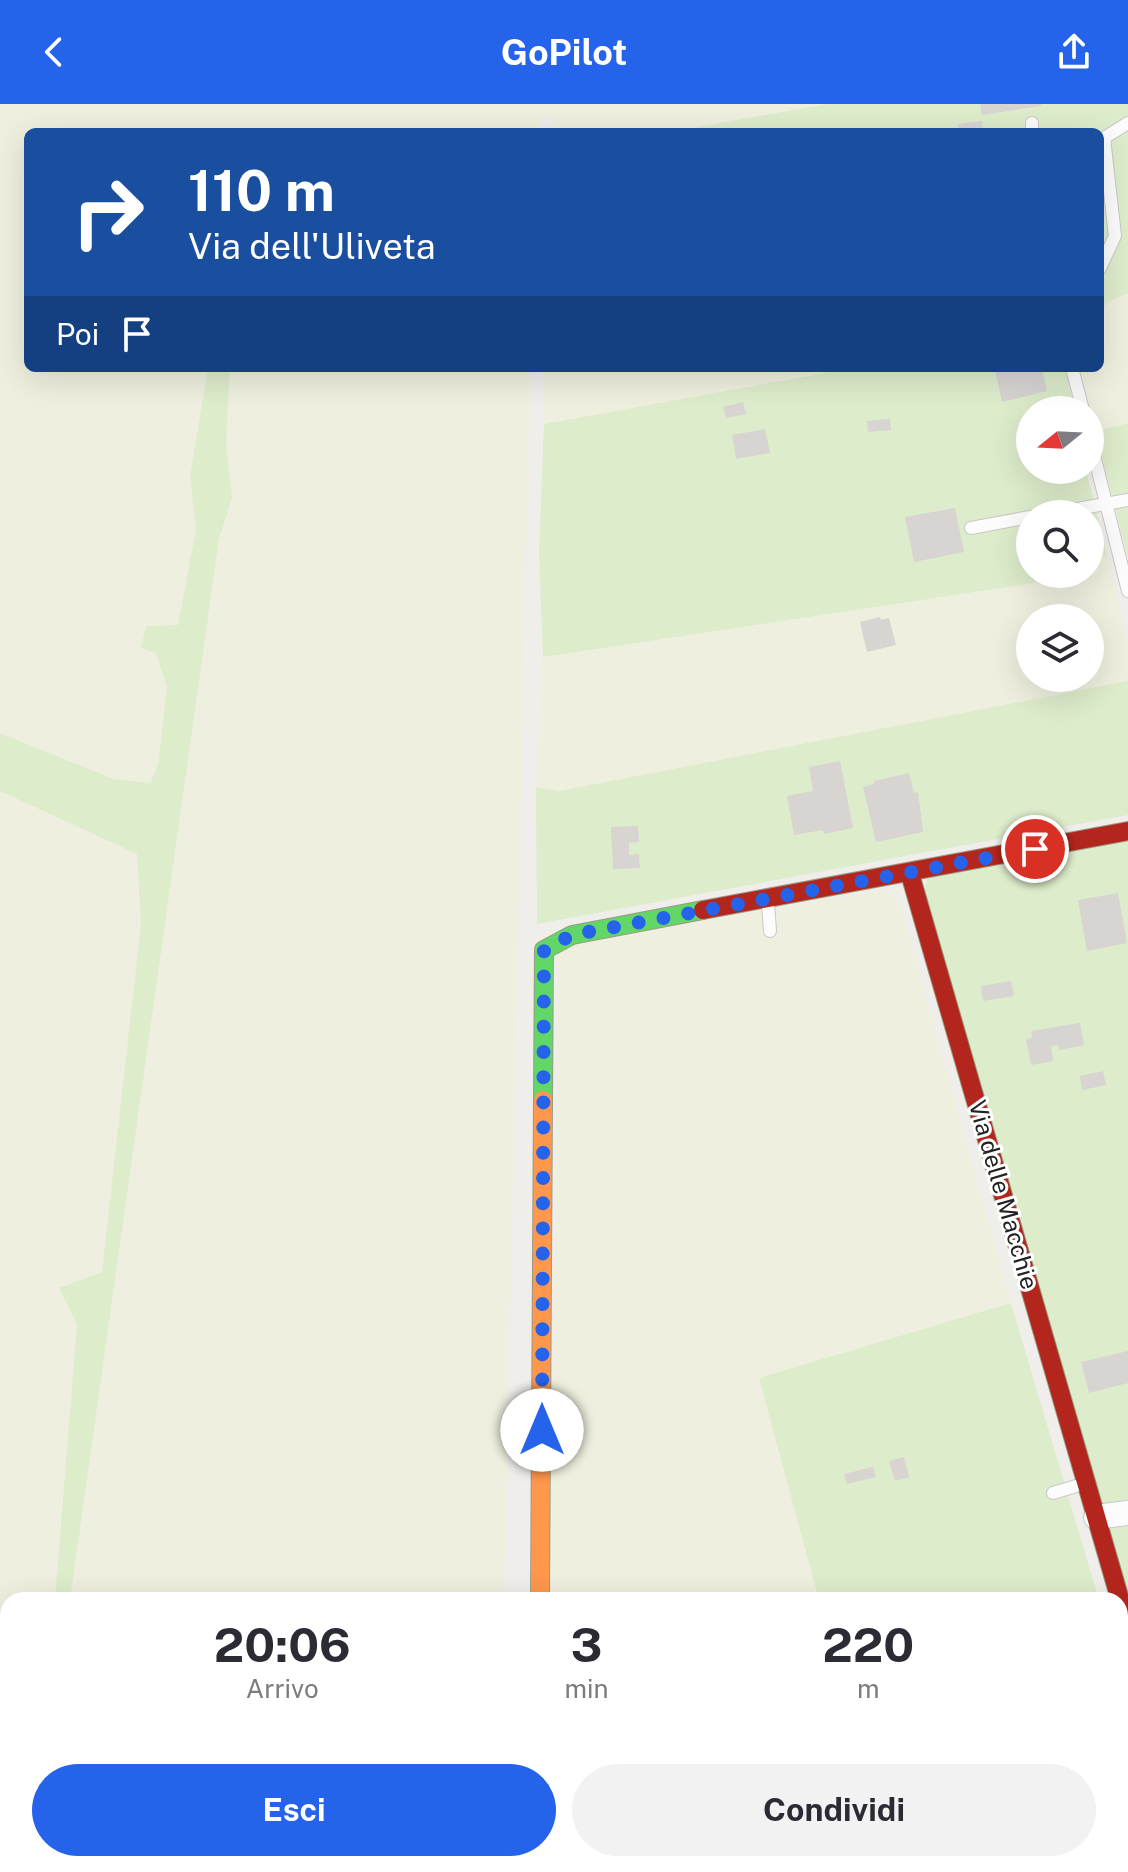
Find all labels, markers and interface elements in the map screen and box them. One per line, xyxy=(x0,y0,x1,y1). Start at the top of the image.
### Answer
icon: back xyxy=(32,30,76,74)
icon: share xyxy=(1052,30,1096,74)
text: GoPilot xyxy=(501,31,627,73)
text: 110 m xyxy=(188,158,335,224)
icon: right xyxy=(56,160,160,264)
text: Via dell'Uliveta xyxy=(188,225,436,267)
icon: arrive xyxy=(115,312,159,356)
text: Poi xyxy=(56,316,99,352)
north arrow xyxy=(1016,396,1104,484)
map controls xyxy=(1016,396,1104,692)
button: search xyxy=(1016,500,1104,588)
button: layers xyxy=(1016,604,1104,692)
pin xyxy=(1001,815,1069,883)
icon: arrive xyxy=(1013,827,1057,871)
street label: Via delle Macchie xyxy=(964,1097,1044,1292)
position arrow xyxy=(500,1388,584,1472)
text: 20:06 xyxy=(214,1616,351,1673)
text: 3 xyxy=(571,1616,602,1673)
text: 220 xyxy=(822,1616,914,1673)
text: Arrivo xyxy=(246,1673,319,1704)
text: min xyxy=(564,1673,609,1704)
text: m xyxy=(857,1673,880,1704)
button: Esci xyxy=(32,1764,556,1856)
button: Condividi xyxy=(572,1764,1096,1856)

